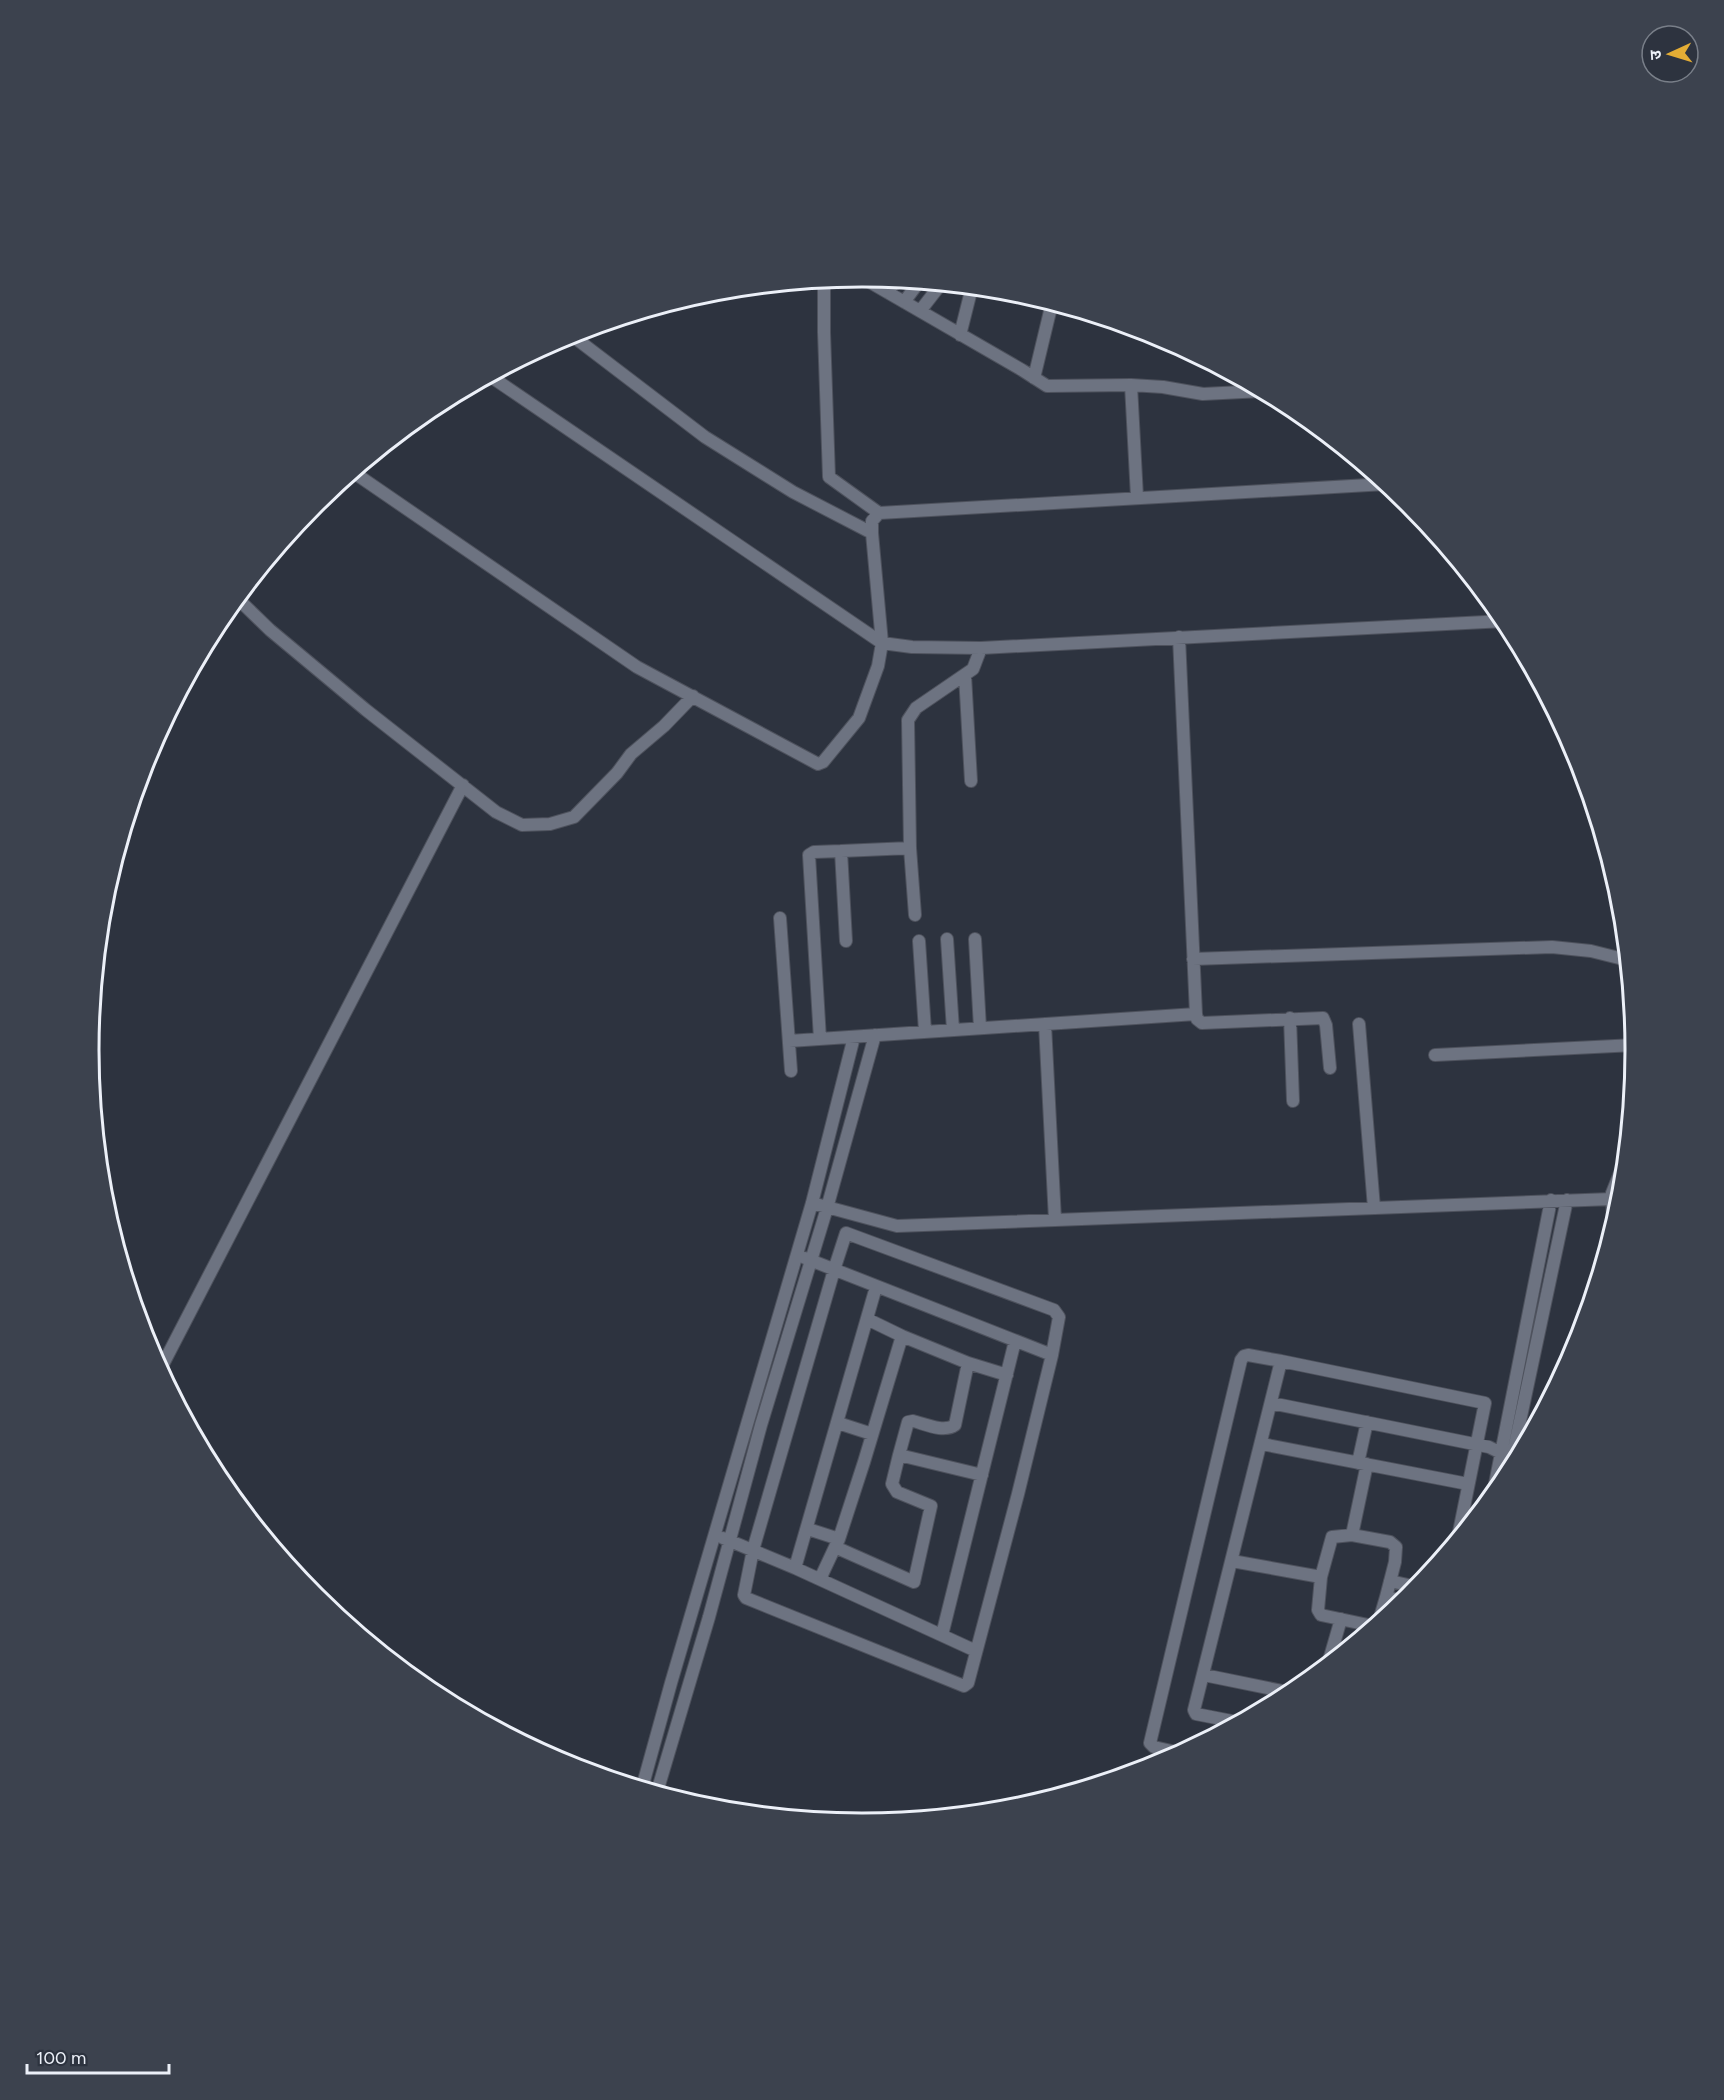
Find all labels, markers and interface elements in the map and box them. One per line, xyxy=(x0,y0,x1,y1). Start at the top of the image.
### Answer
north arrow xyxy=(1640,24,1700,84)
text: उ xyxy=(1646,49,1665,60)
scale bar xyxy=(27,2037,170,2075)
text: 100 m xyxy=(36,2047,86,2069)

